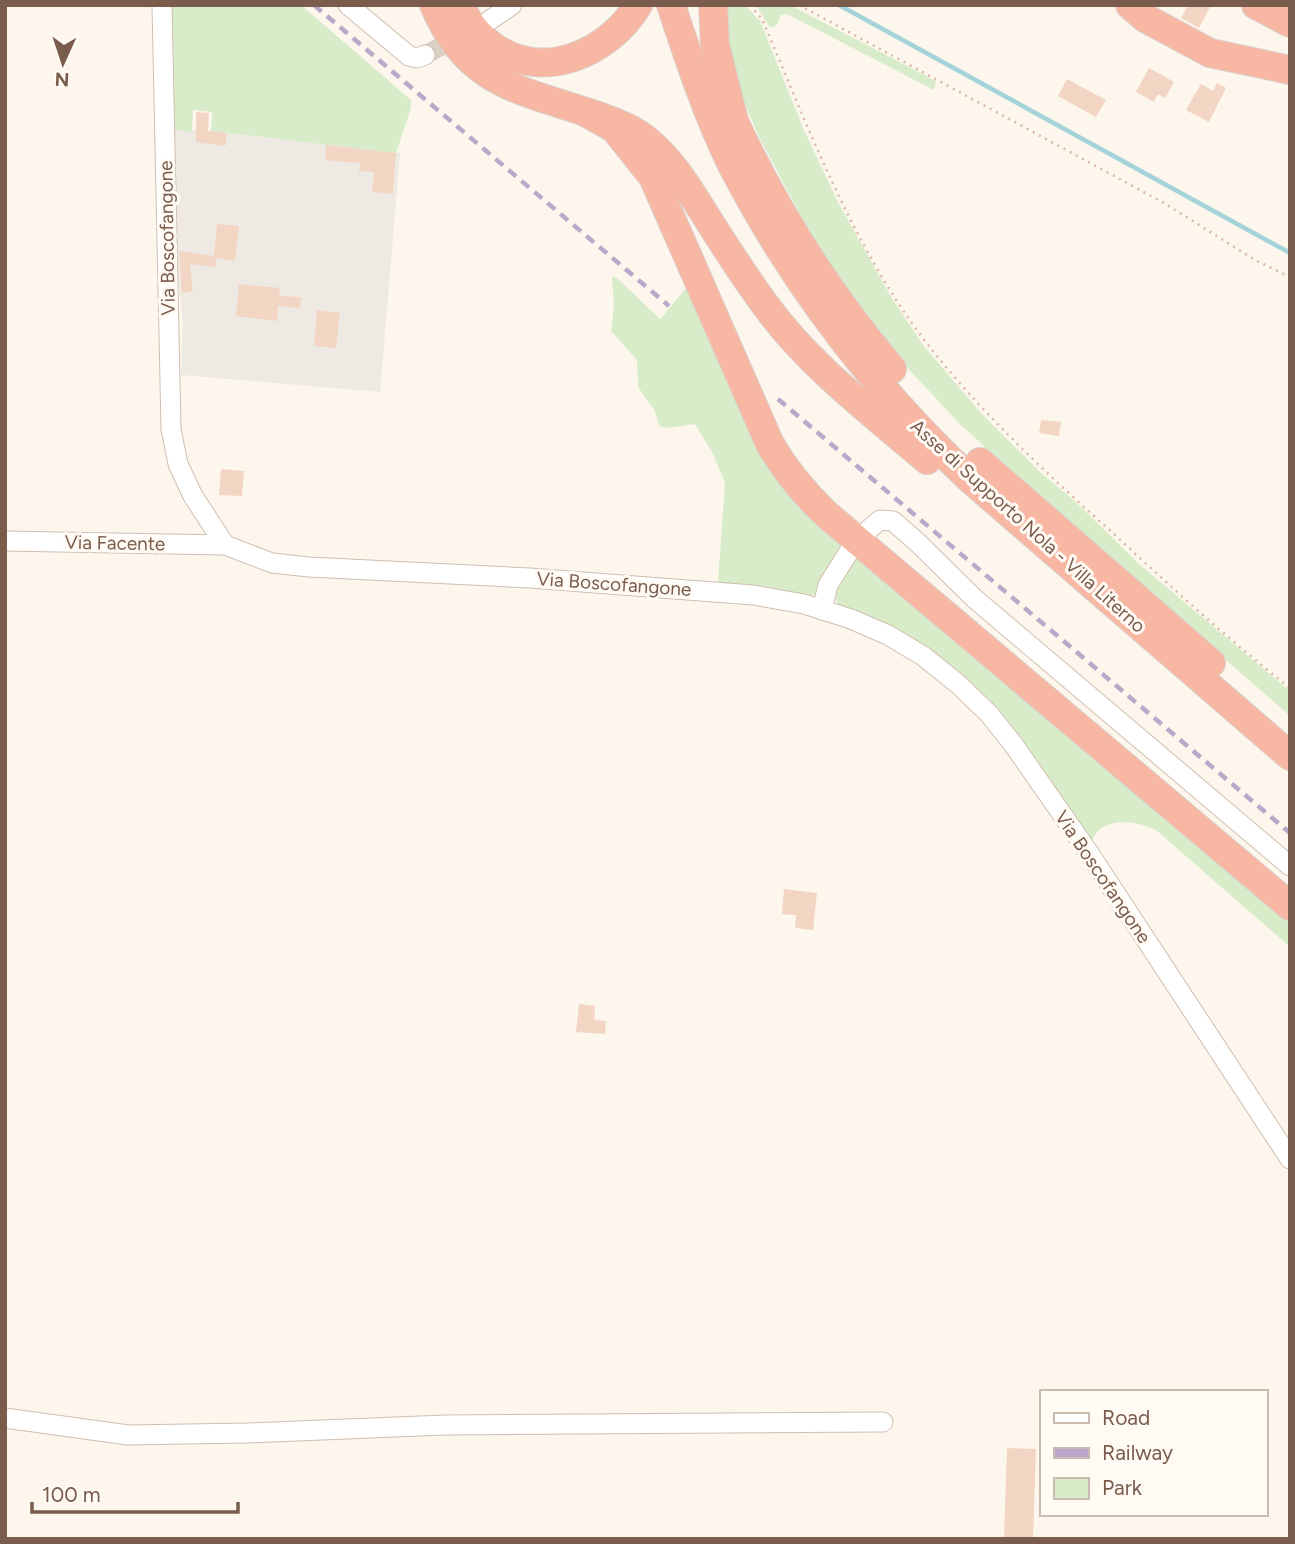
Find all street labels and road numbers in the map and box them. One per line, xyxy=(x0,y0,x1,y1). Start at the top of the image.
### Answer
street label: Via Boscofangone xyxy=(154,160,180,316)
street label: Asse di Supporto Nola - Villa Literno xyxy=(906,414,1150,638)
street label: Via Facente xyxy=(64,531,166,555)
street label: Via Boscofangone xyxy=(536,567,692,601)
street label: Via Boscofangone xyxy=(1050,806,1156,948)

